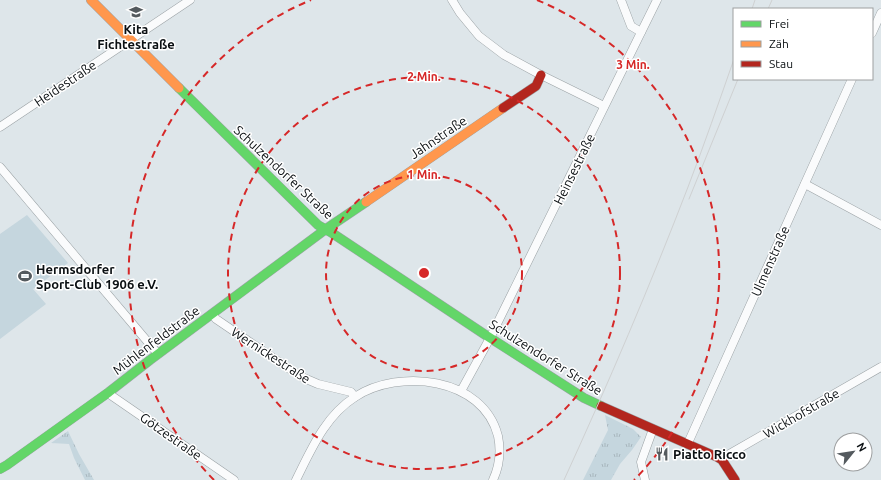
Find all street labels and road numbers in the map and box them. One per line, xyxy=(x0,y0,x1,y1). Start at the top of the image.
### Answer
street label: Heidestraße xyxy=(31,57,99,109)
street label: Jahnstraße xyxy=(407,113,469,161)
street label: Schulzendorfer Straße xyxy=(232,122,336,222)
street label: Heinsestraße xyxy=(551,131,597,207)
street label: Ulmenstraße xyxy=(748,224,792,298)
street label: Mühlenfeldstraße xyxy=(110,303,202,377)
street label: Schulzendorfer Straße xyxy=(487,317,605,397)
street label: Wernickestraße xyxy=(229,324,313,386)
street label: Wickhofstraße xyxy=(761,386,841,440)
street label: Götzestraße xyxy=(138,410,204,462)

